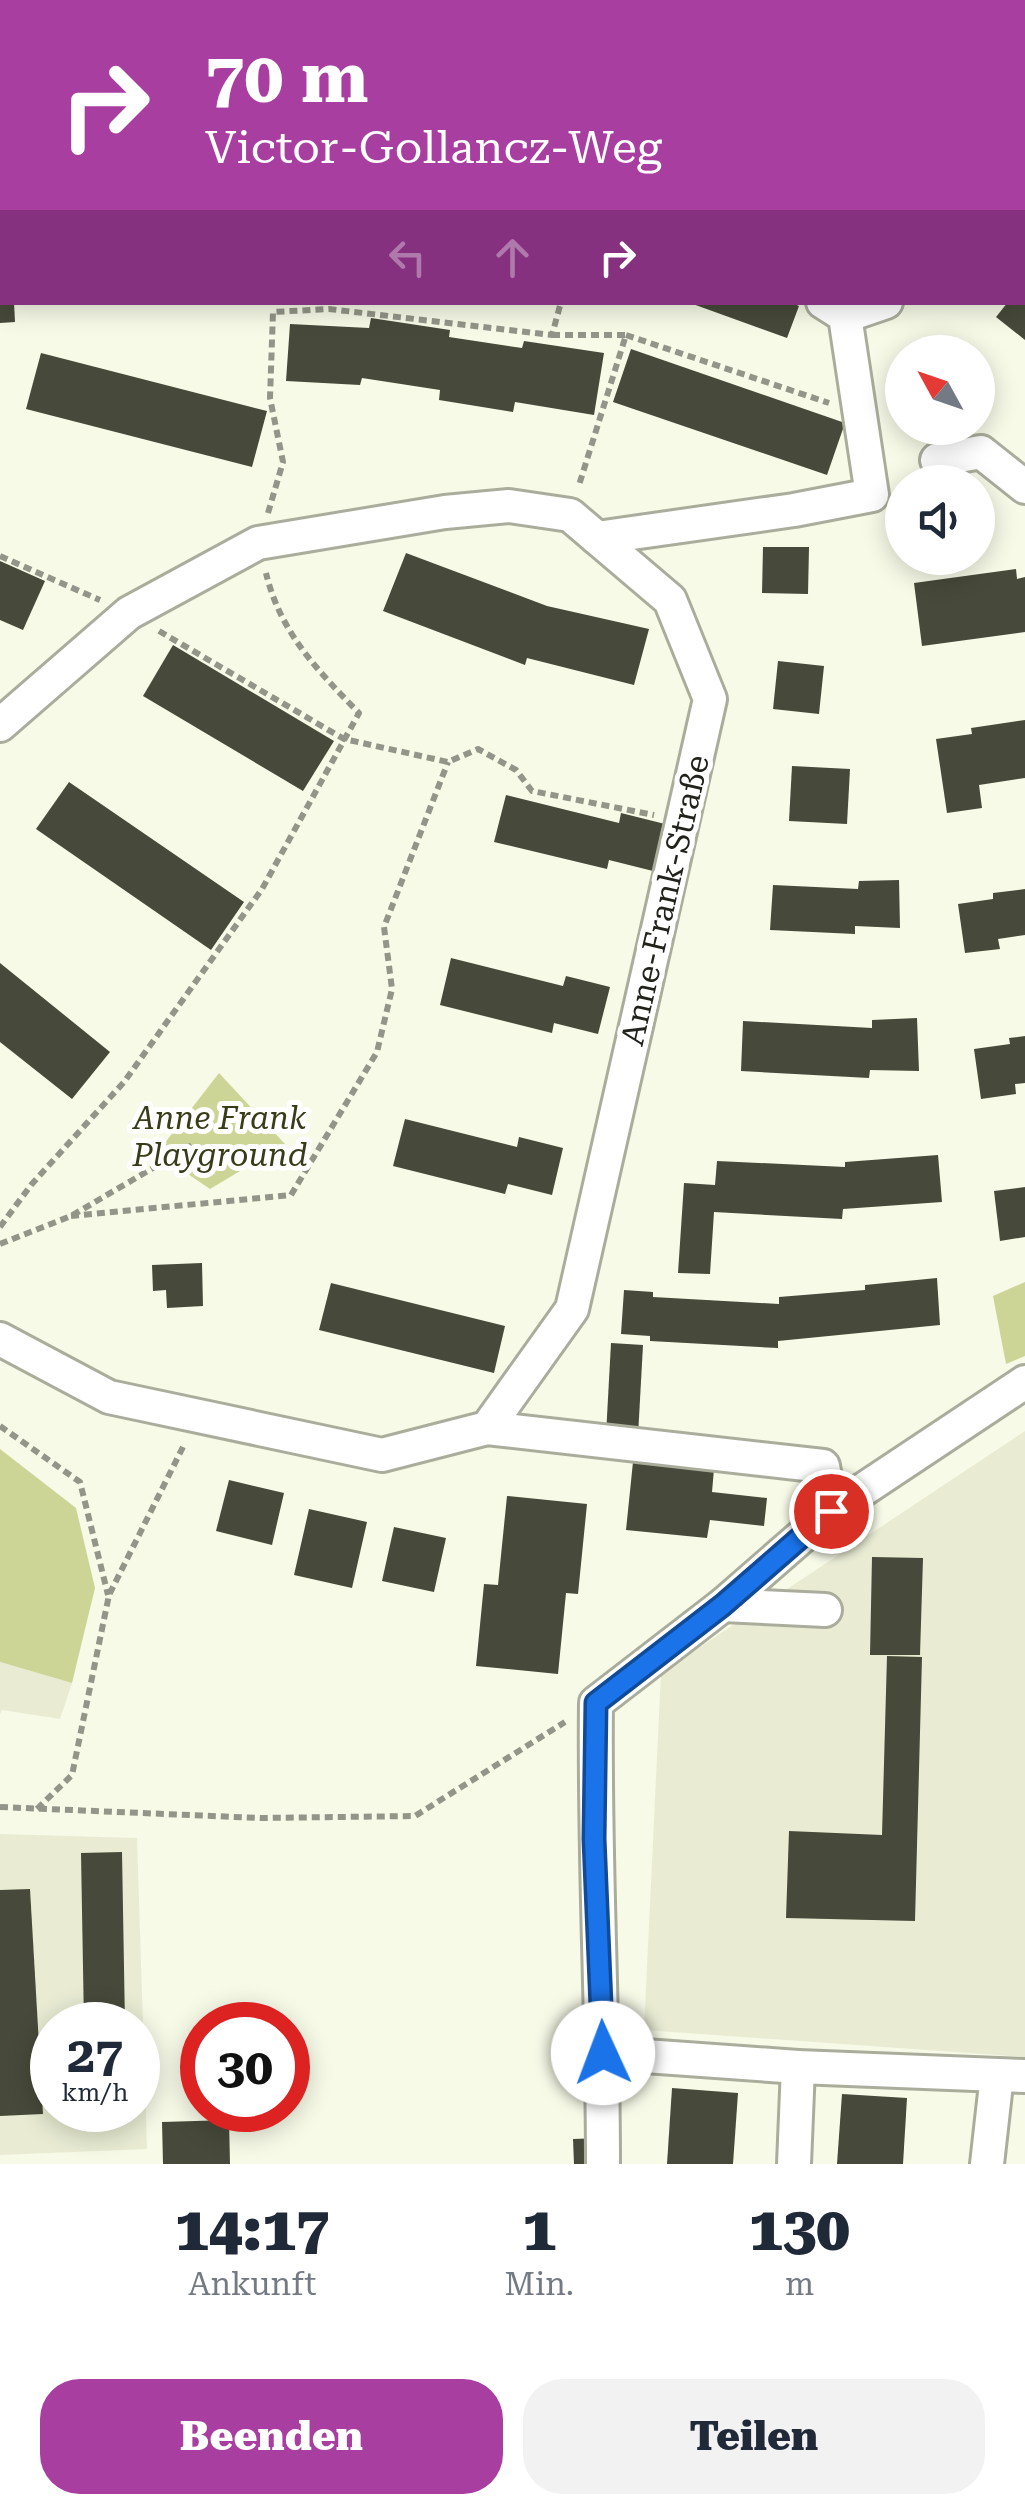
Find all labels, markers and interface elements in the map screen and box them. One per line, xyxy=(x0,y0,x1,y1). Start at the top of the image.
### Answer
text: 70 m xyxy=(205,37,369,119)
icon: right xyxy=(40,40,170,170)
text: Victor-Gollancz-Weg xyxy=(205,121,662,174)
icon: left xyxy=(380,230,435,285)
icon: ahead xyxy=(485,230,540,285)
icon: right xyxy=(590,230,645,285)
north arrow xyxy=(885,335,995,445)
map controls xyxy=(885,335,995,575)
button: sound xyxy=(885,465,995,575)
street label: Anne-Frank-Straße xyxy=(613,751,717,1049)
park label: Anne Frank Playground xyxy=(131,1099,308,1174)
pin xyxy=(789,1469,874,1554)
icon: arrive xyxy=(804,1484,859,1539)
position arrow xyxy=(551,2001,655,2105)
speed limit sign: 30 xyxy=(180,2002,310,2132)
text: 27 xyxy=(67,2026,123,2084)
text: km/h xyxy=(62,2078,128,2107)
text: 14:17 xyxy=(175,2194,329,2265)
text: 1 xyxy=(522,2194,556,2265)
text: 130 xyxy=(749,2194,850,2265)
text: Ankunft xyxy=(188,2265,316,2303)
text: Min. xyxy=(504,2265,574,2303)
text: m xyxy=(785,2265,814,2303)
button: Beenden xyxy=(40,2379,503,2494)
button: Teilen xyxy=(523,2379,985,2494)

